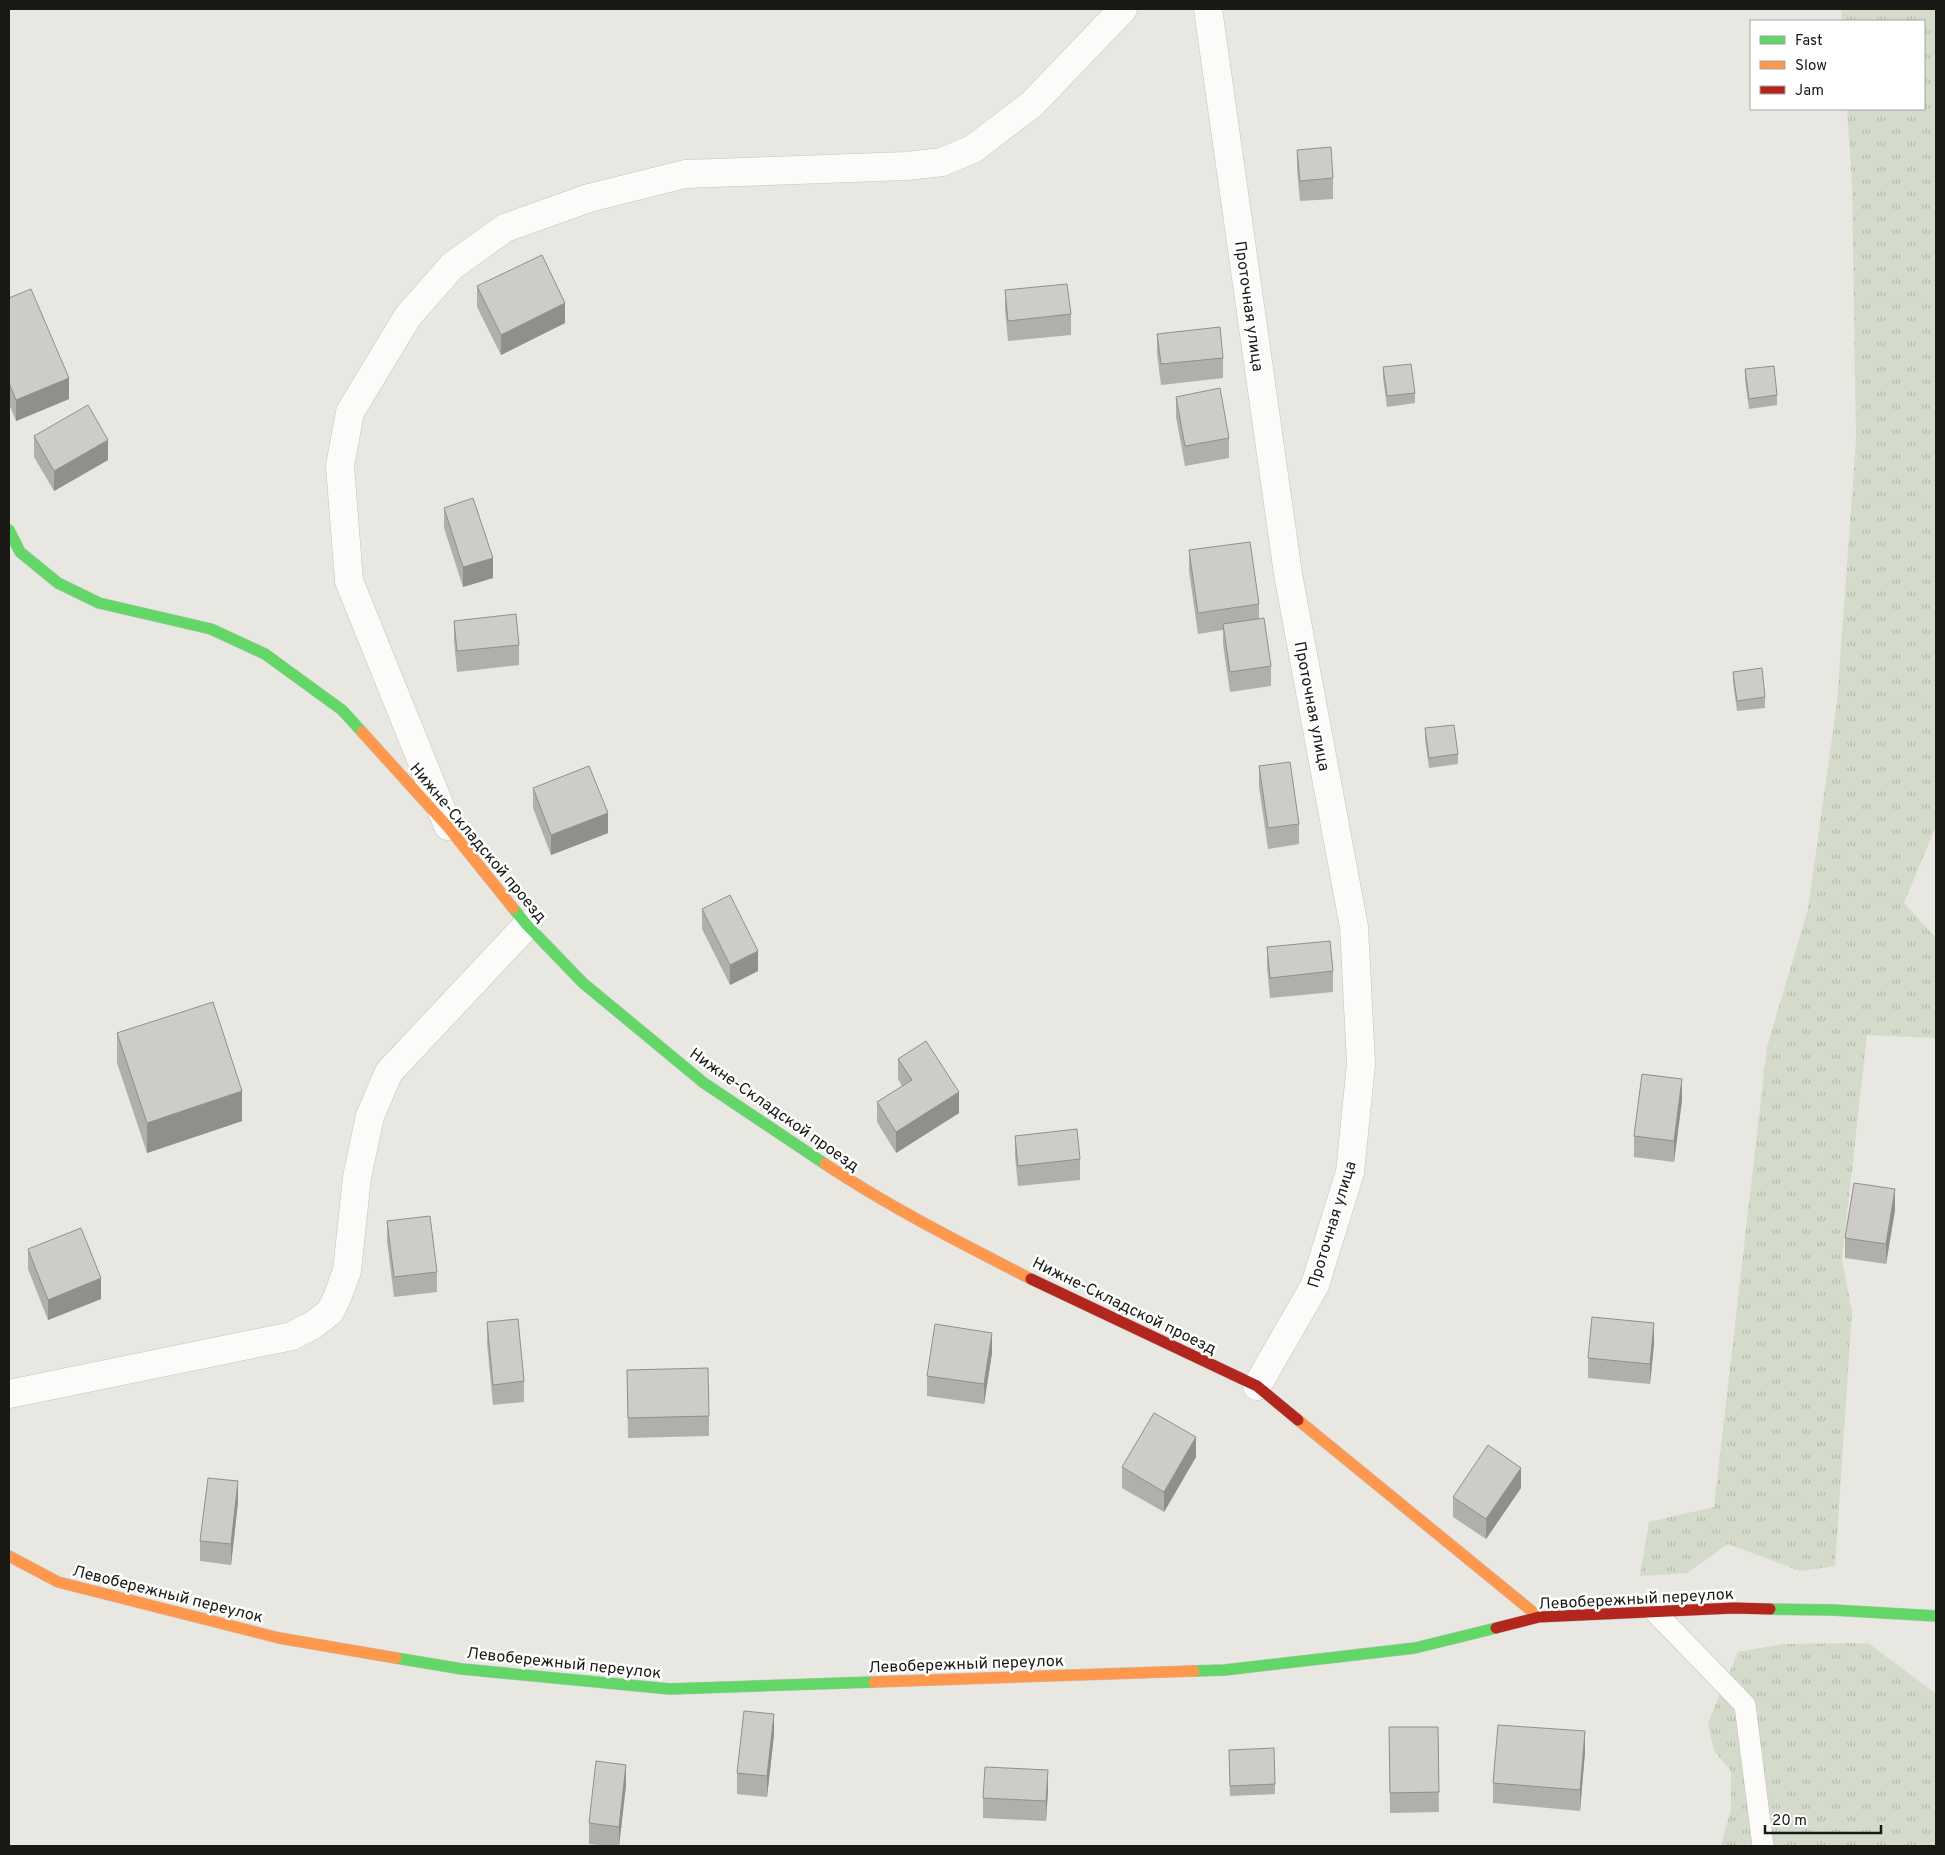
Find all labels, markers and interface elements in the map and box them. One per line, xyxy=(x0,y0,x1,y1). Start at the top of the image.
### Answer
legend xyxy=(1750,20,1925,110)
text: Fast xyxy=(1795,32,1823,51)
text: Slow xyxy=(1795,57,1827,76)
text: Jam xyxy=(1795,82,1824,101)
street label: Проточная улица xyxy=(1229,240,1267,373)
street label: Проточная улица xyxy=(1289,640,1333,773)
street label: Нижне-Складской проезд xyxy=(405,759,550,927)
street label: Нижне-Складской проезд xyxy=(685,1044,863,1177)
street label: Проточная улица xyxy=(1304,1159,1362,1290)
street label: Нижне-Складской проезд xyxy=(1029,1253,1220,1360)
street label: Левобережный переулок xyxy=(70,1562,265,1628)
street label: Левобережный переулок xyxy=(1538,1585,1734,1615)
street label: Левобережный переулок xyxy=(465,1644,662,1684)
street label: Левобережный переулок xyxy=(868,1652,1064,1678)
scale bar xyxy=(1765,1802,1881,1834)
text: 20 m xyxy=(1772,1812,1807,1831)

